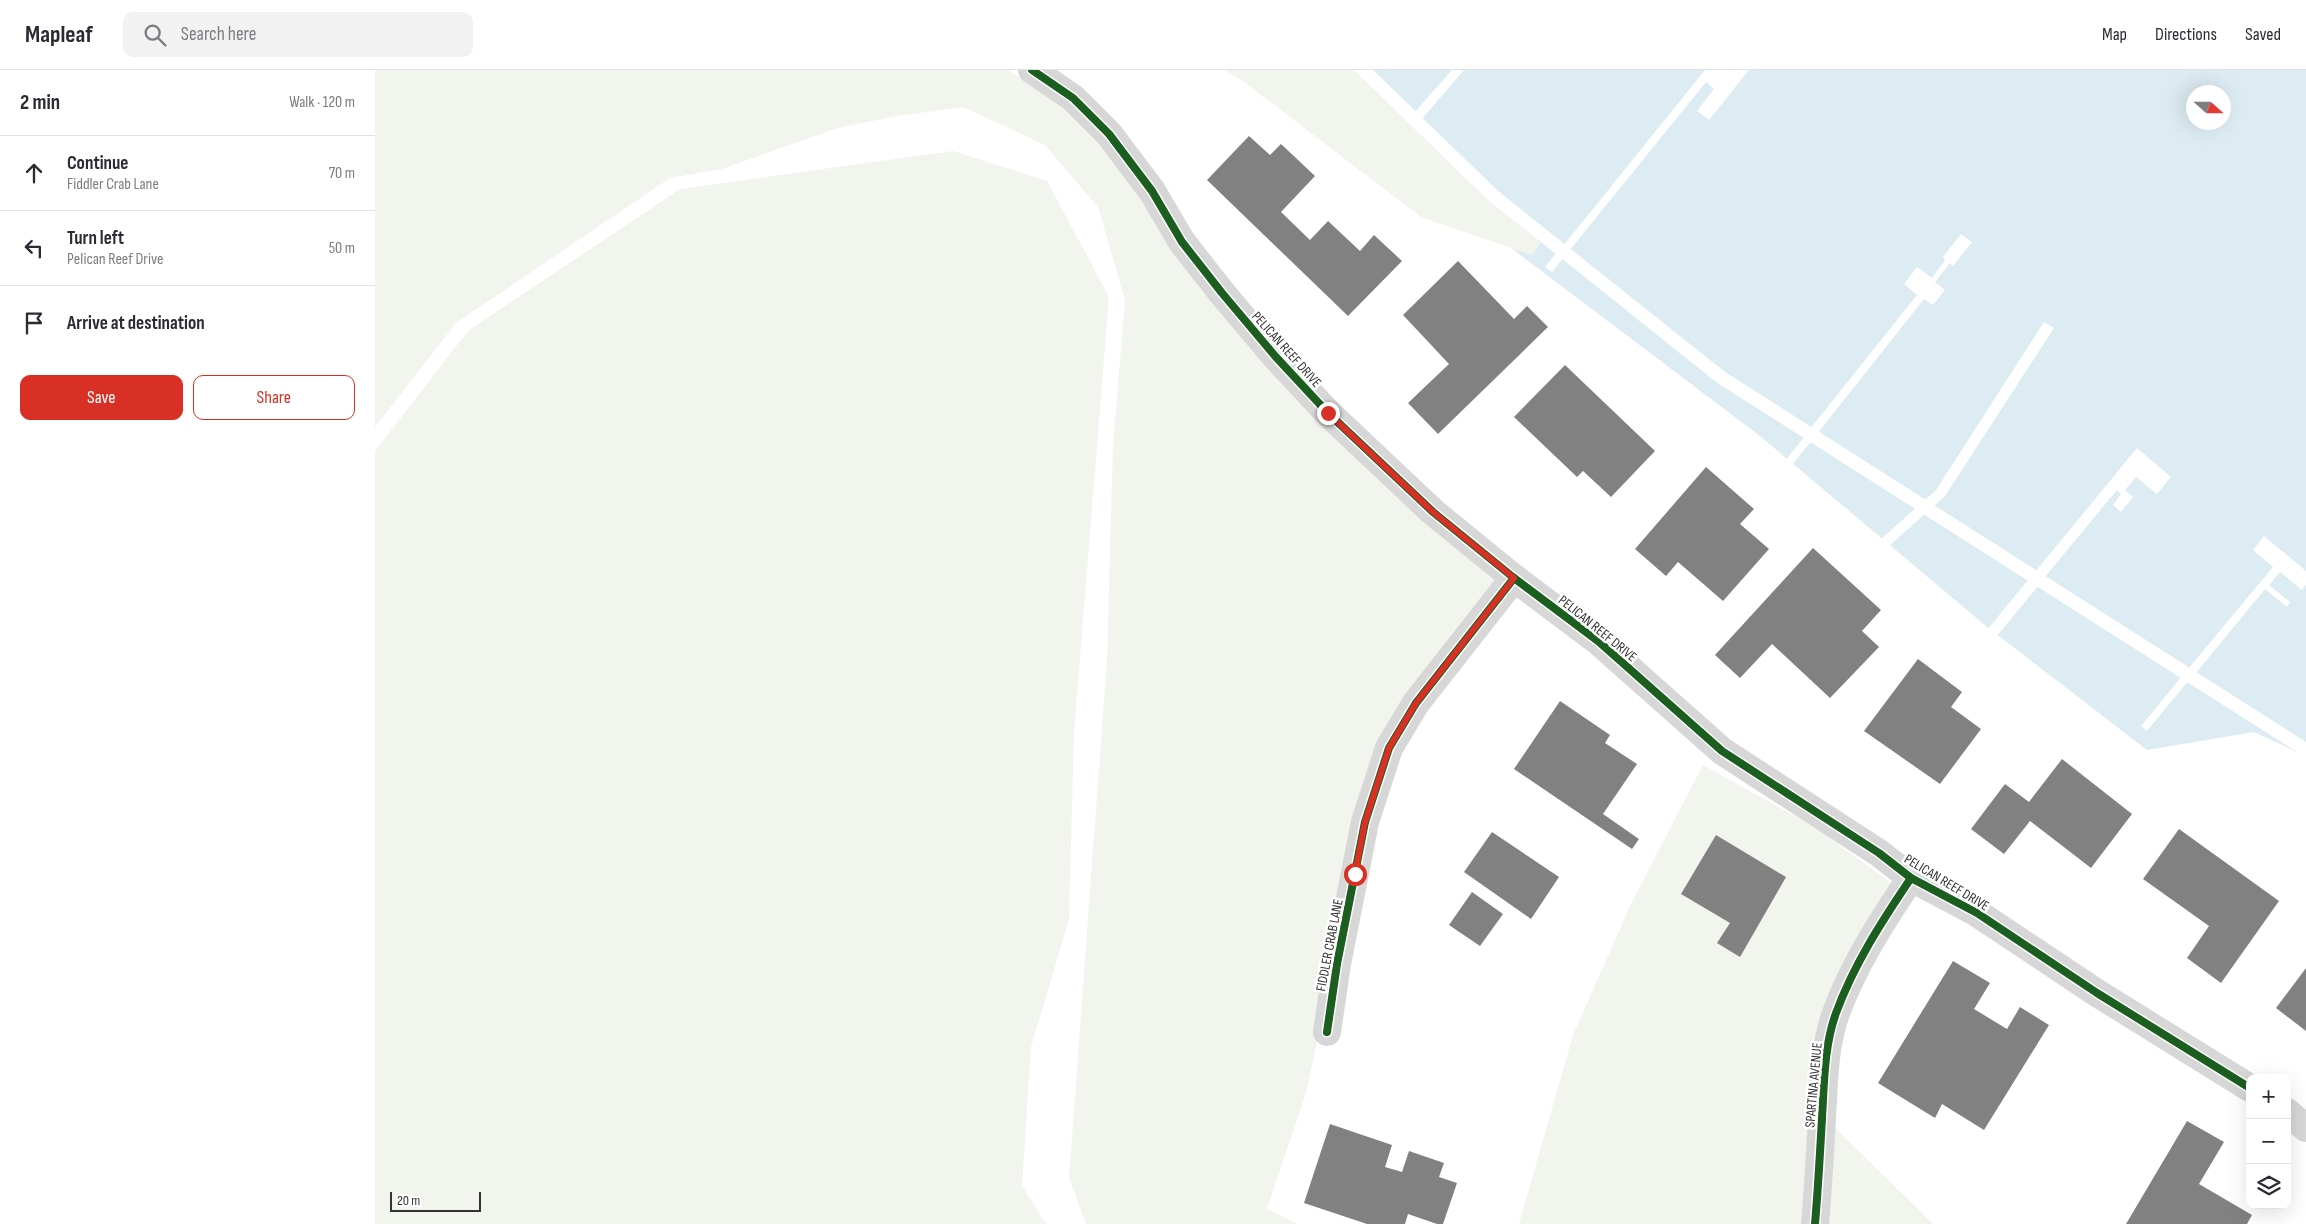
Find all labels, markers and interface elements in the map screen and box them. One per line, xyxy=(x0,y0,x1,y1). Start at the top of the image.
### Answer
search box xyxy=(123,12,473,57)
text: Mapleaf xyxy=(25,20,93,49)
icon: search xyxy=(141,21,169,49)
text: Search here xyxy=(181,23,256,46)
text: Map xyxy=(2102,24,2127,45)
text: Directions xyxy=(2155,24,2217,45)
text: Saved xyxy=(2245,24,2281,45)
north arrow xyxy=(2186,85,2231,130)
text: 2 min xyxy=(20,90,60,115)
text: Walk · 120 m xyxy=(289,93,355,112)
text: Continue xyxy=(67,152,128,175)
icon: ahead xyxy=(20,159,48,187)
text: 70 m xyxy=(329,164,355,183)
text: Fiddler Crab Lane xyxy=(67,175,159,194)
text: Turn left xyxy=(67,227,124,250)
icon: left xyxy=(20,234,48,262)
text: 50 m xyxy=(329,239,355,258)
text: Pelican Reef Drive xyxy=(67,250,163,269)
street label: PELICAN REEF DRIVE xyxy=(1248,308,1325,391)
icon: arrive xyxy=(20,309,48,337)
text: Arrive at destination xyxy=(67,312,205,335)
button: Save xyxy=(20,375,183,420)
button: Share xyxy=(193,375,355,420)
route end xyxy=(1317,402,1340,425)
street label: PELICAN REEF DRIVE xyxy=(1555,592,1640,665)
street label: PELICAN REEF DRIVE xyxy=(1901,850,1992,915)
route start xyxy=(1344,863,1367,886)
street label: FIDDLER CRAB LANE xyxy=(1312,897,1347,993)
street label: SPARTINA AVENUE xyxy=(1801,1042,1826,1128)
map controls xyxy=(2246,1074,2291,1209)
button: + xyxy=(2246,1074,2291,1119)
button: − xyxy=(2246,1119,2291,1164)
button: layers xyxy=(2246,1164,2291,1209)
scale bar xyxy=(390,1189,481,1212)
text: 20 m xyxy=(397,1192,420,1209)

